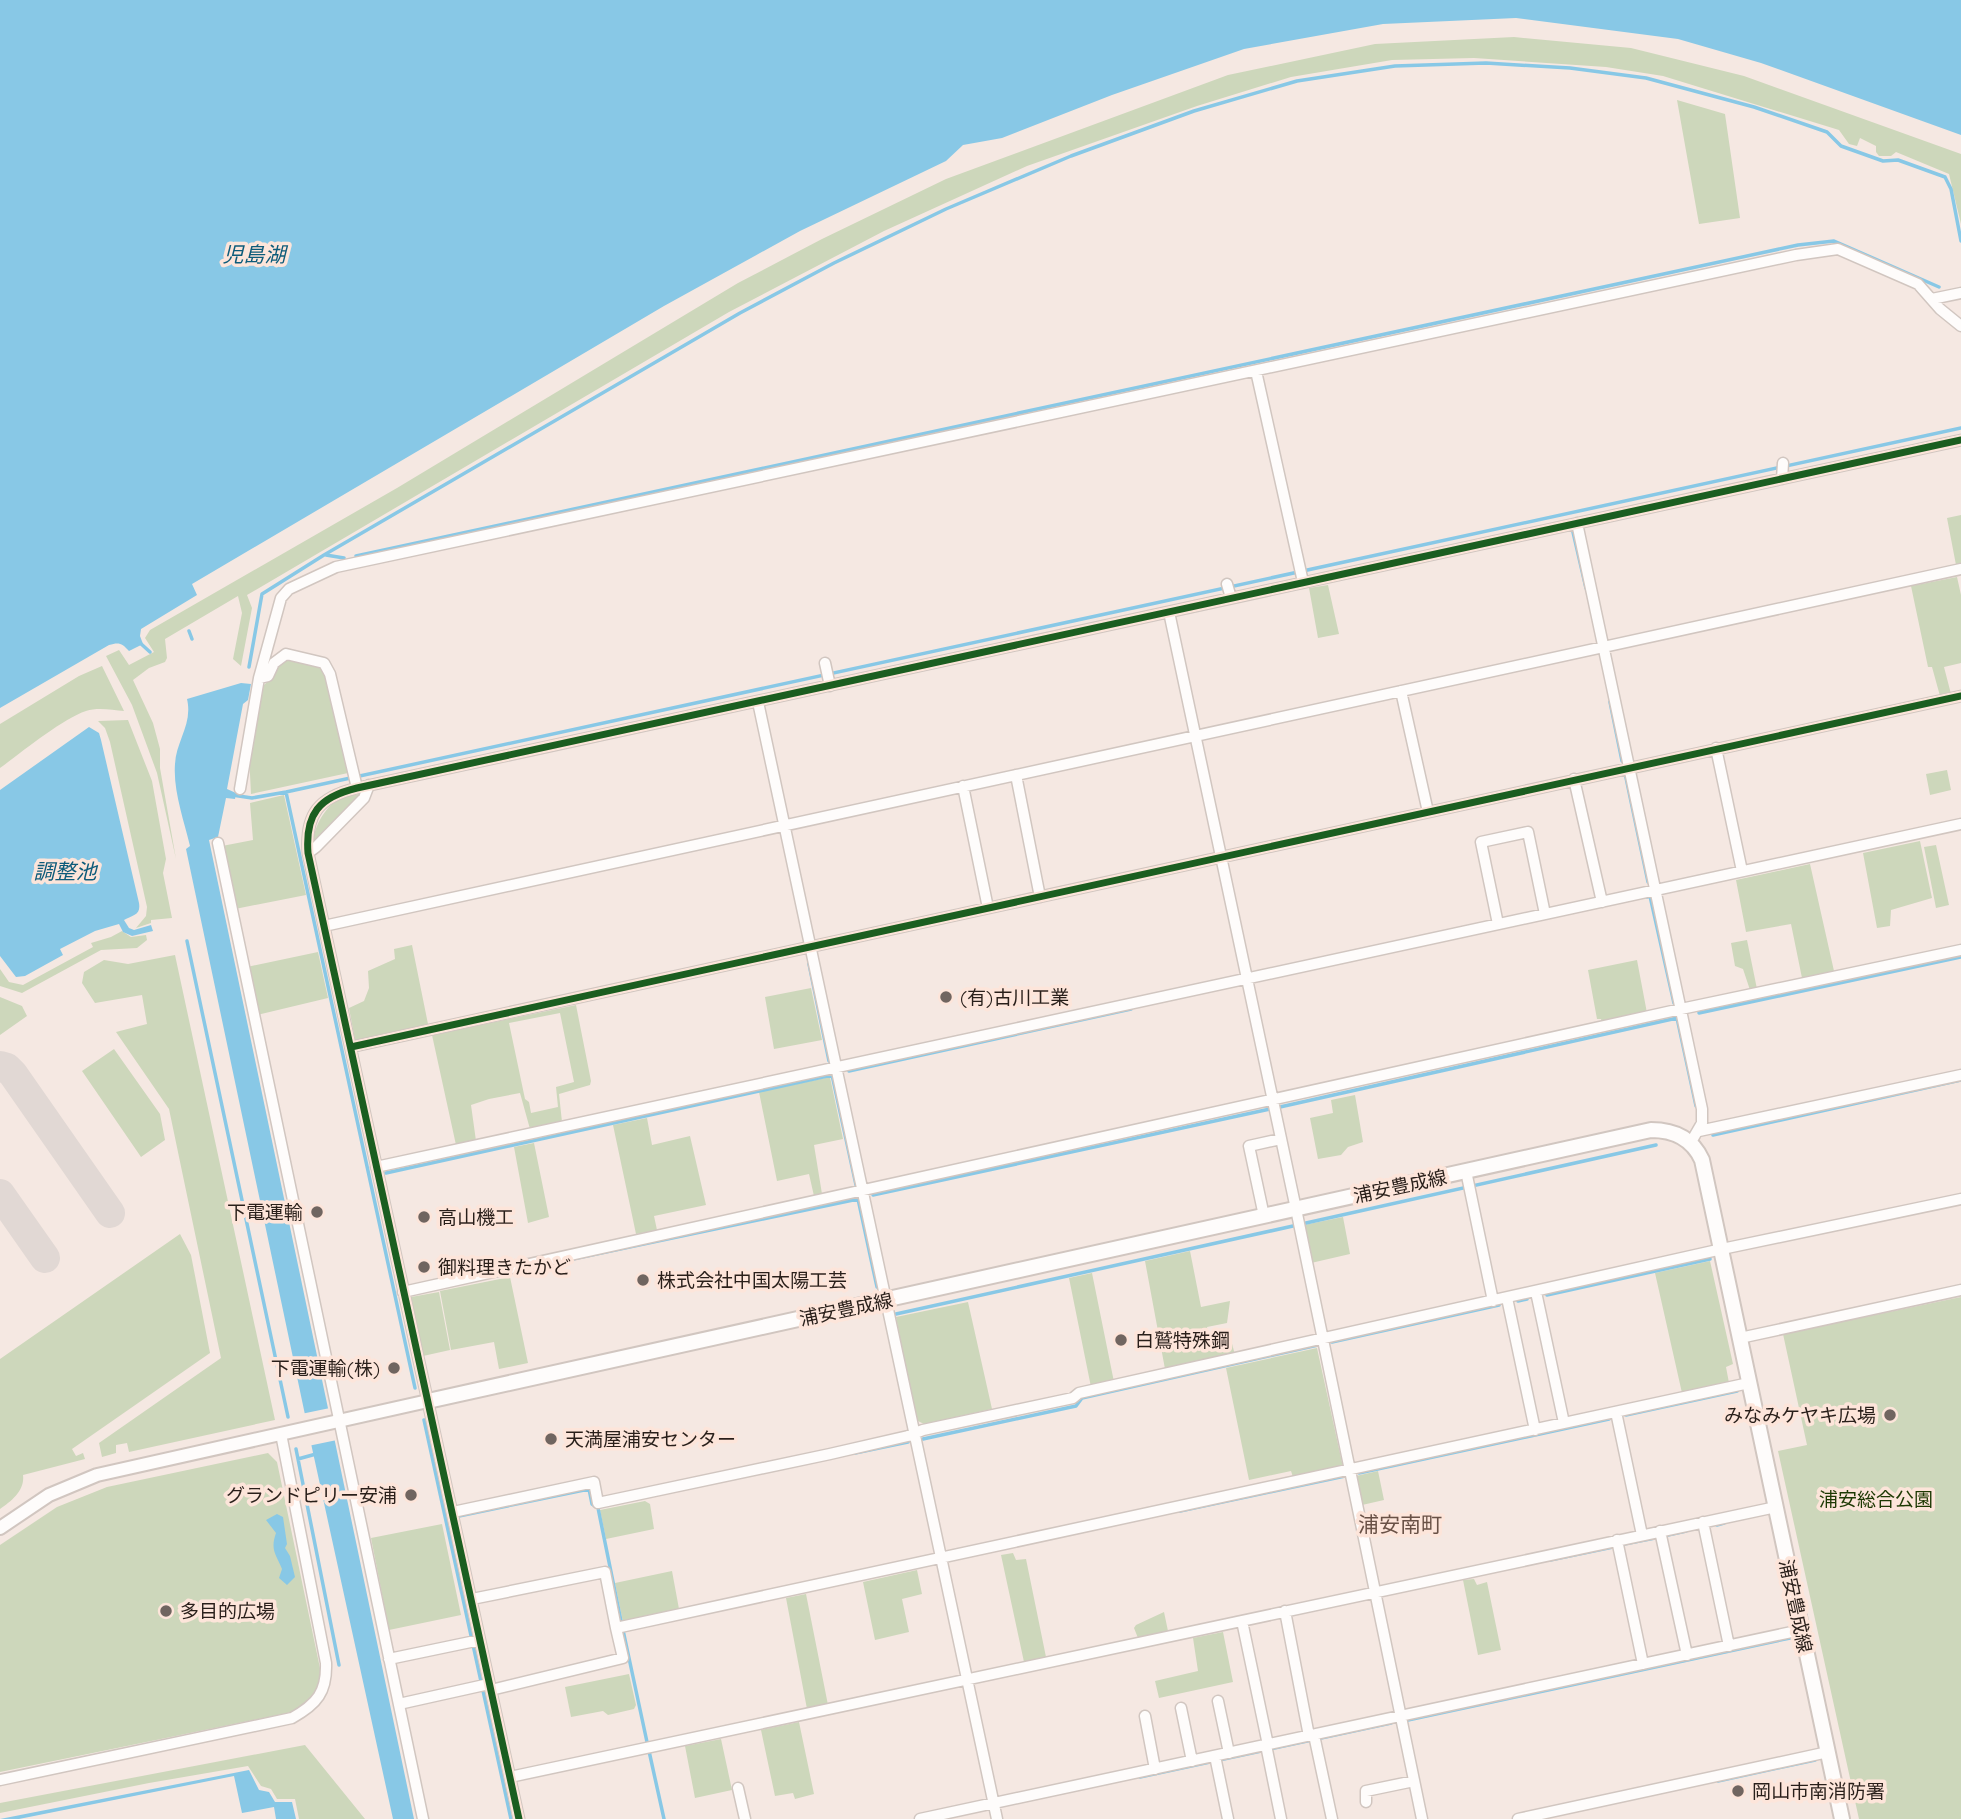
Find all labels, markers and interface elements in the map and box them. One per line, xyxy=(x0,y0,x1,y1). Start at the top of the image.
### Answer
water label: 児島湖 xyxy=(223,241,288,267)
water label: 調整池 xyxy=(34,858,98,884)
place label: (有)古川工業 xyxy=(960,985,1069,1009)
marker: (有)古川工業 xyxy=(938,989,954,1005)
street label: 浦安豊成線 xyxy=(1351,1164,1449,1208)
place label: 下電運輸 xyxy=(227,1200,303,1224)
marker: 下電運輸 xyxy=(309,1204,325,1220)
place label: 高山機工 xyxy=(438,1205,514,1229)
marker: 高山機工 xyxy=(416,1209,432,1225)
place label: 御料理きたかど xyxy=(438,1255,571,1279)
marker: 御料理きたかど xyxy=(416,1259,432,1275)
place label: 株式会社中国太陽工芸 xyxy=(657,1268,847,1292)
marker: 株式会社中国太陽工芸 xyxy=(635,1272,651,1288)
street label: 浦安豊成線 xyxy=(797,1287,895,1331)
place label: 白鷲特殊鋼 xyxy=(1135,1328,1230,1352)
marker: 白鷲特殊鋼 xyxy=(1113,1332,1129,1348)
place label: 下電運輸(株) xyxy=(271,1356,380,1380)
marker: 下電運輸(株) xyxy=(386,1360,402,1376)
place label: みなみケヤキ広場 xyxy=(1724,1403,1876,1427)
marker: みなみケヤキ広場 xyxy=(1882,1407,1898,1423)
place label: 天満屋浦安センター xyxy=(565,1427,736,1451)
marker: 天満屋浦安センター xyxy=(543,1431,559,1447)
place label: グランドピリー安浦 xyxy=(226,1483,397,1507)
marker: グランドピリー安浦 xyxy=(403,1487,419,1503)
park label: 浦安総合公園 xyxy=(1819,1487,1933,1511)
district label: 浦安南町 xyxy=(1358,1511,1442,1537)
street label: 浦安豊成線 xyxy=(1774,1557,1818,1655)
place label: 多目的広場 xyxy=(180,1599,275,1623)
marker: 多目的広場 xyxy=(158,1603,174,1619)
place label: 岡山市南消防署 xyxy=(1752,1779,1885,1803)
marker: 岡山市南消防署 xyxy=(1730,1783,1746,1799)

